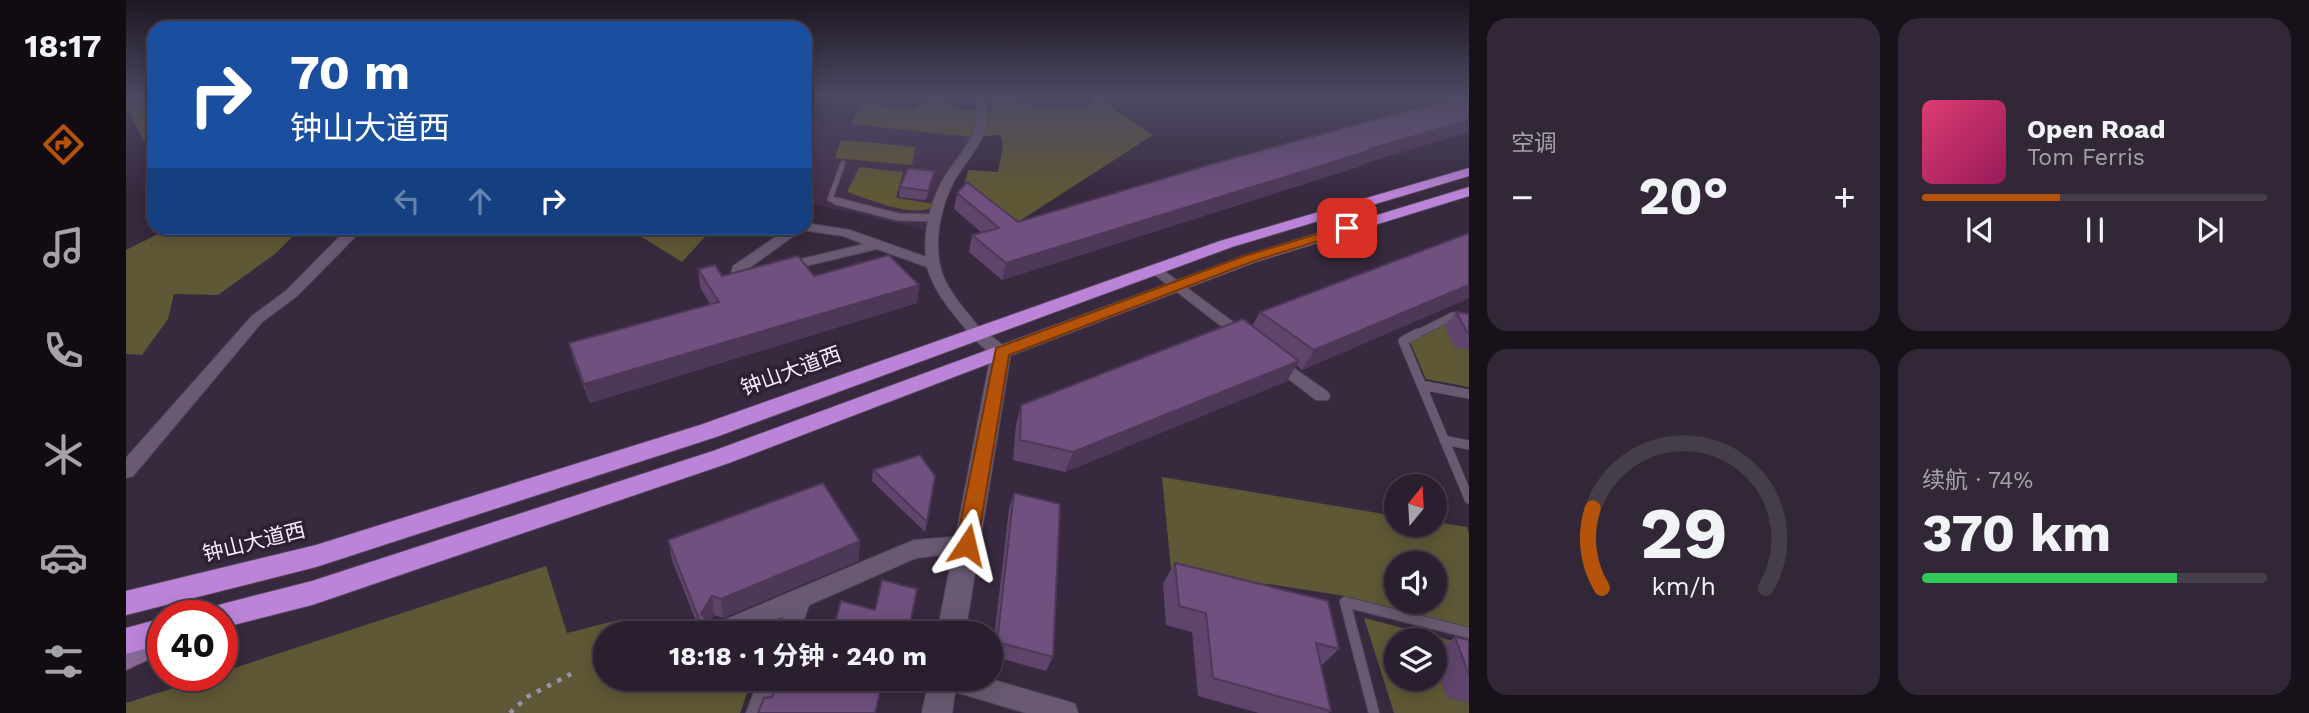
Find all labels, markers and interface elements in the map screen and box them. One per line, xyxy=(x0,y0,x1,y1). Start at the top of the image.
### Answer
text: 18:17 xyxy=(25,27,101,65)
text: 70 m xyxy=(290,43,410,101)
icon: right xyxy=(175,49,266,140)
text: 钟山大道西 xyxy=(290,109,450,147)
text: Open Road xyxy=(2027,114,2165,144)
icon: directions xyxy=(39,120,88,169)
text: 空调 xyxy=(1511,130,1557,157)
text: Tom Ferris xyxy=(2027,144,2145,171)
text: 20° xyxy=(1638,166,1729,227)
text: − xyxy=(1511,175,1534,219)
text: + xyxy=(1833,175,1856,219)
icon: left xyxy=(388,182,426,220)
icon: ahead xyxy=(461,182,499,220)
icon: right xyxy=(534,182,572,220)
pin xyxy=(1317,198,1377,258)
icon: arrive xyxy=(1328,209,1366,247)
icon: previous xyxy=(1961,211,1999,249)
icon: pause xyxy=(2076,211,2114,249)
icon: next xyxy=(2191,211,2229,249)
icon: music xyxy=(39,223,88,272)
icon: phone xyxy=(39,326,88,375)
street label: 钟山大道西 xyxy=(737,341,844,400)
icon: climate xyxy=(39,430,88,479)
text: 续航 · 74% xyxy=(1922,467,2033,494)
north arrow xyxy=(1384,474,1447,537)
map controls xyxy=(1384,474,1447,691)
text: 29 xyxy=(1639,490,1728,576)
text: 370 km xyxy=(1922,503,2111,564)
position arrow xyxy=(930,508,1004,582)
street label: 钟山大道西 xyxy=(200,517,308,566)
icon: car xyxy=(39,533,88,582)
button: sound xyxy=(1384,551,1447,614)
text: km/h xyxy=(1651,572,1716,601)
speed limit sign: 40 xyxy=(147,600,238,691)
button: layers xyxy=(1384,628,1447,691)
icon: filters xyxy=(39,637,88,686)
text: 18:18 · 1 分钟 · 240 m xyxy=(669,641,927,671)

